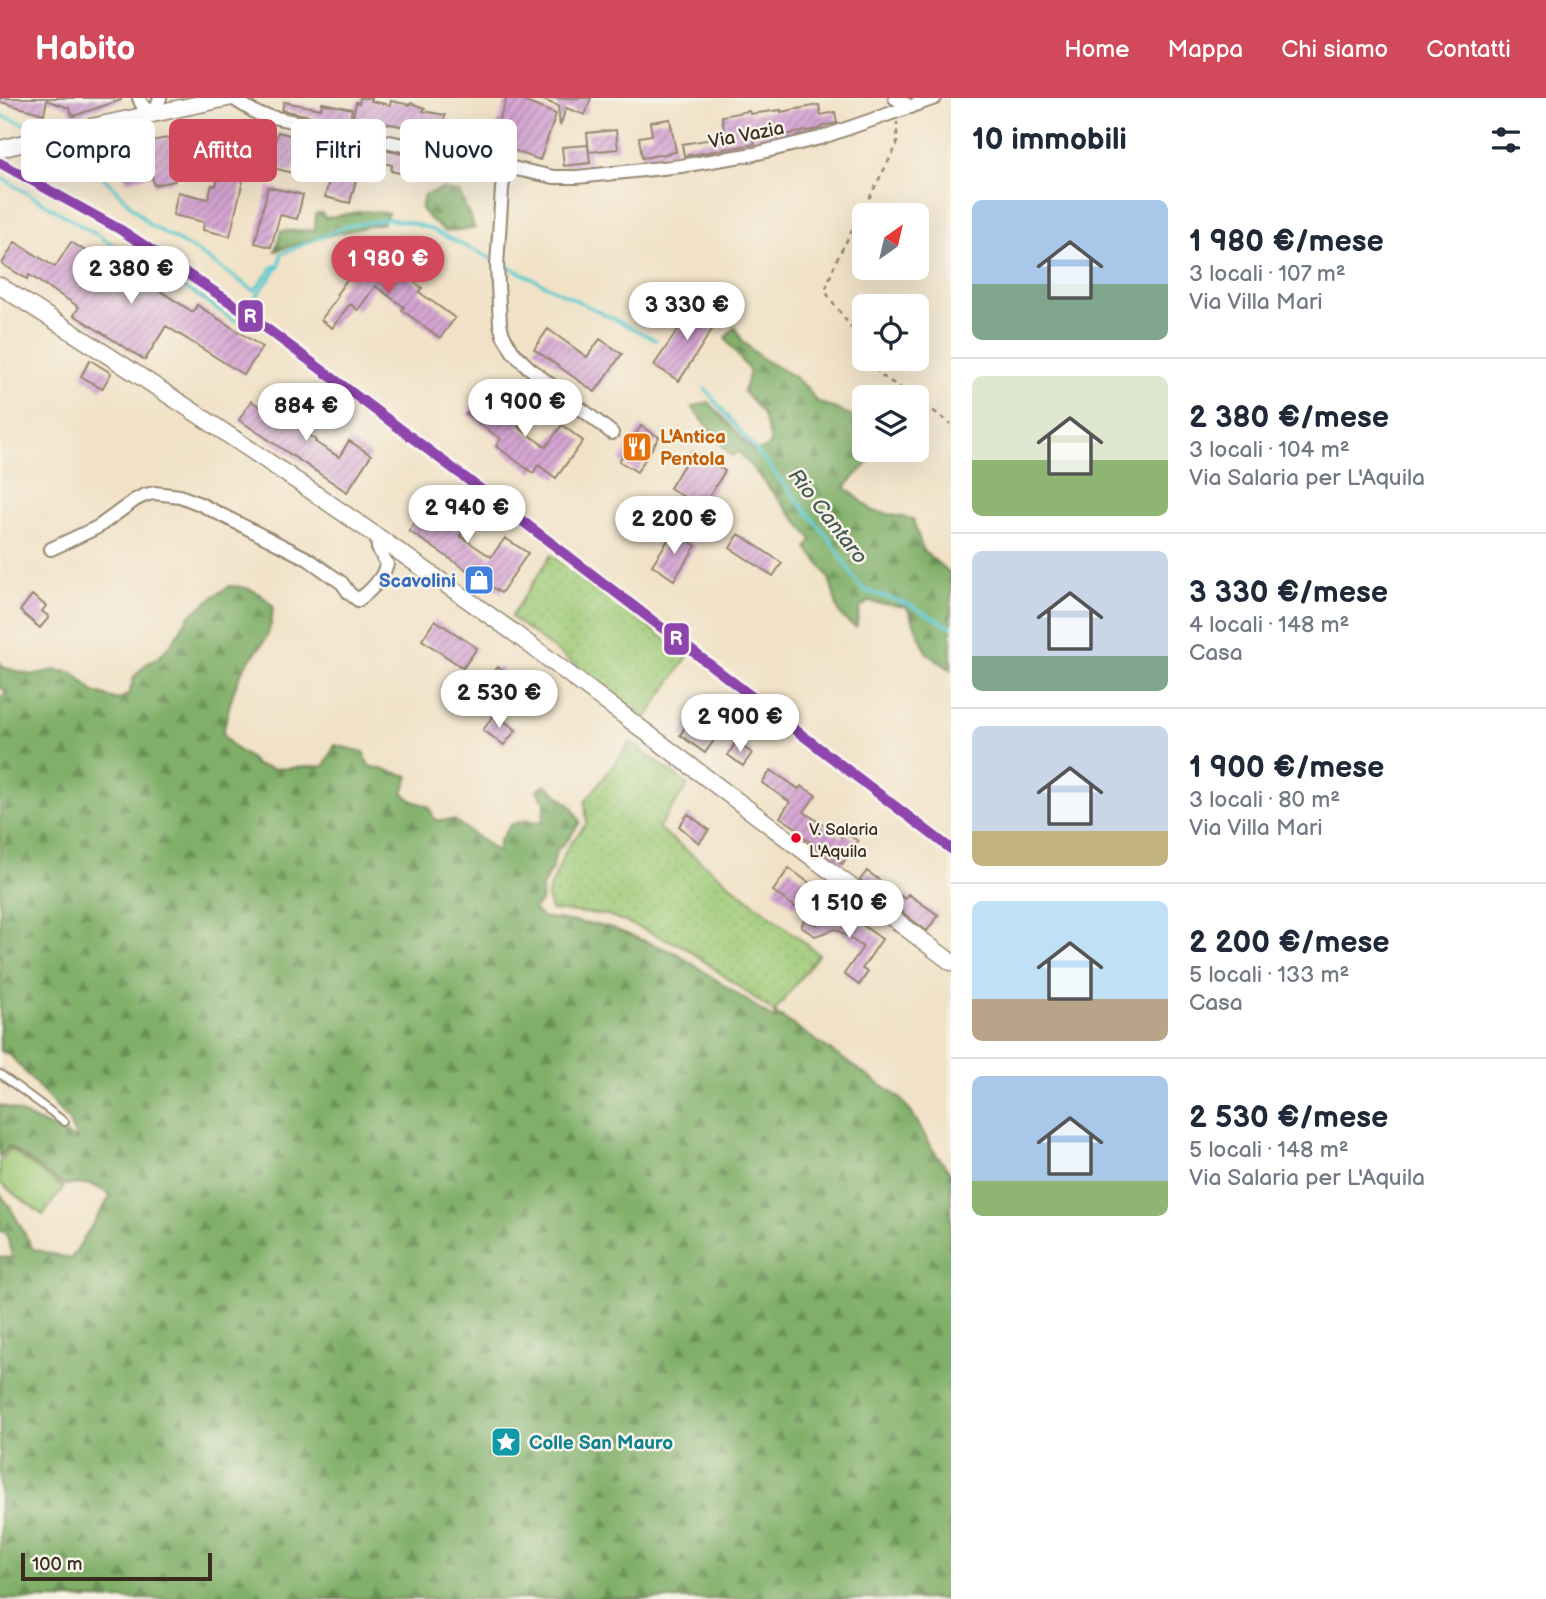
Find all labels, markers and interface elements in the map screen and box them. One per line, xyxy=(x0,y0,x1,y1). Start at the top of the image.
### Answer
text: Habito xyxy=(35,29,135,69)
text: Home xyxy=(1064,35,1129,64)
text: Mappa xyxy=(1167,35,1243,64)
text: Chi siamo xyxy=(1281,35,1388,64)
text: Contatti xyxy=(1426,35,1511,64)
street label: Via Vazia xyxy=(706,117,786,154)
chip: Compra xyxy=(21,119,155,182)
chip: Affitta xyxy=(169,119,277,182)
chip: Filtri xyxy=(291,119,386,182)
chip: Nuovo xyxy=(400,119,517,182)
icon: filters xyxy=(1487,121,1525,159)
text: 10 immobili xyxy=(972,122,1127,158)
north arrow xyxy=(852,203,929,280)
map controls xyxy=(852,203,929,462)
text: 1 980 €/mese xyxy=(1189,224,1384,260)
icon: home xyxy=(1028,228,1112,312)
pin: 1 980 € xyxy=(323,236,453,296)
text: 1 980 € xyxy=(347,245,429,273)
pin: 2 380 € xyxy=(66,246,196,306)
text: 2 380 € xyxy=(88,255,174,283)
text: 3 locali · 107 m² xyxy=(1189,260,1346,288)
pin: 3 330 € xyxy=(622,282,752,342)
text: Via Villa Mari xyxy=(1189,288,1323,316)
text: 3 330 € xyxy=(645,291,729,319)
button: locate xyxy=(852,294,929,371)
line badge: R xyxy=(237,299,264,333)
text: R xyxy=(243,306,257,329)
pin: 1 900 € xyxy=(460,380,590,439)
pin: 884 € xyxy=(257,384,355,443)
button: layers xyxy=(852,385,929,462)
text: 1 900 € xyxy=(484,388,566,416)
text: 884 € xyxy=(274,392,338,420)
text: 2 380 €/mese xyxy=(1189,400,1389,436)
icon: home xyxy=(1028,404,1112,488)
place label: L'Antica Pentola xyxy=(660,426,726,471)
restaurant icon: L'Antica Pentola xyxy=(620,430,654,464)
text: 3 locali · 104 m² xyxy=(1189,436,1350,464)
water label: Rio Cantaro xyxy=(783,464,872,569)
text: Via Salaria per L'Aquila xyxy=(1189,464,1425,492)
pin: 2 940 € xyxy=(402,486,532,545)
text: 2 940 € xyxy=(425,494,509,522)
pin: 2 200 € xyxy=(609,496,739,556)
text: 2 200 € xyxy=(631,505,717,533)
shop icon: Scavolini xyxy=(462,563,496,597)
place label: Scavolini xyxy=(379,570,456,593)
text: 3 330 €/mese xyxy=(1189,575,1388,611)
icon: home xyxy=(1028,579,1112,663)
text: 4 locali · 148 m² xyxy=(1189,611,1350,639)
line badge: R xyxy=(663,622,690,656)
text: R xyxy=(669,628,683,651)
text: Casa xyxy=(1189,639,1243,667)
pin: 2 530 € xyxy=(434,670,564,730)
text: 2 530 € xyxy=(457,679,541,707)
pin: 2 900 € xyxy=(675,694,805,754)
text: 2 900 € xyxy=(697,703,783,731)
text: 1 900 €/mese xyxy=(1189,750,1384,786)
icon: home xyxy=(1028,754,1112,838)
text: 3 locali · 80 m² xyxy=(1189,786,1340,814)
text: Via Villa Mari xyxy=(1189,814,1323,842)
place label: V. Salaria L'Aquila xyxy=(809,820,878,862)
marker: V. Salaria L'Aquila xyxy=(789,831,803,845)
pin: 1 510 € xyxy=(784,880,914,940)
text: 1 510 € xyxy=(811,889,887,917)
text: 2 200 €/mese xyxy=(1189,925,1390,961)
icon: home xyxy=(1028,929,1112,1013)
text: 5 locali · 133 m² xyxy=(1189,961,1350,989)
text: Casa xyxy=(1189,989,1243,1017)
text: 2 530 €/mese xyxy=(1189,1100,1388,1136)
icon: home xyxy=(1028,1104,1112,1188)
text: 5 locali · 148 m² xyxy=(1189,1136,1349,1164)
text: Via Salaria per L'Aquila xyxy=(1189,1164,1425,1192)
place icon: Colle San Mauro xyxy=(489,1425,523,1459)
place label: Colle San Mauro xyxy=(529,1432,673,1455)
scale bar xyxy=(21,1550,212,1582)
text: 100 m xyxy=(32,1553,83,1576)

